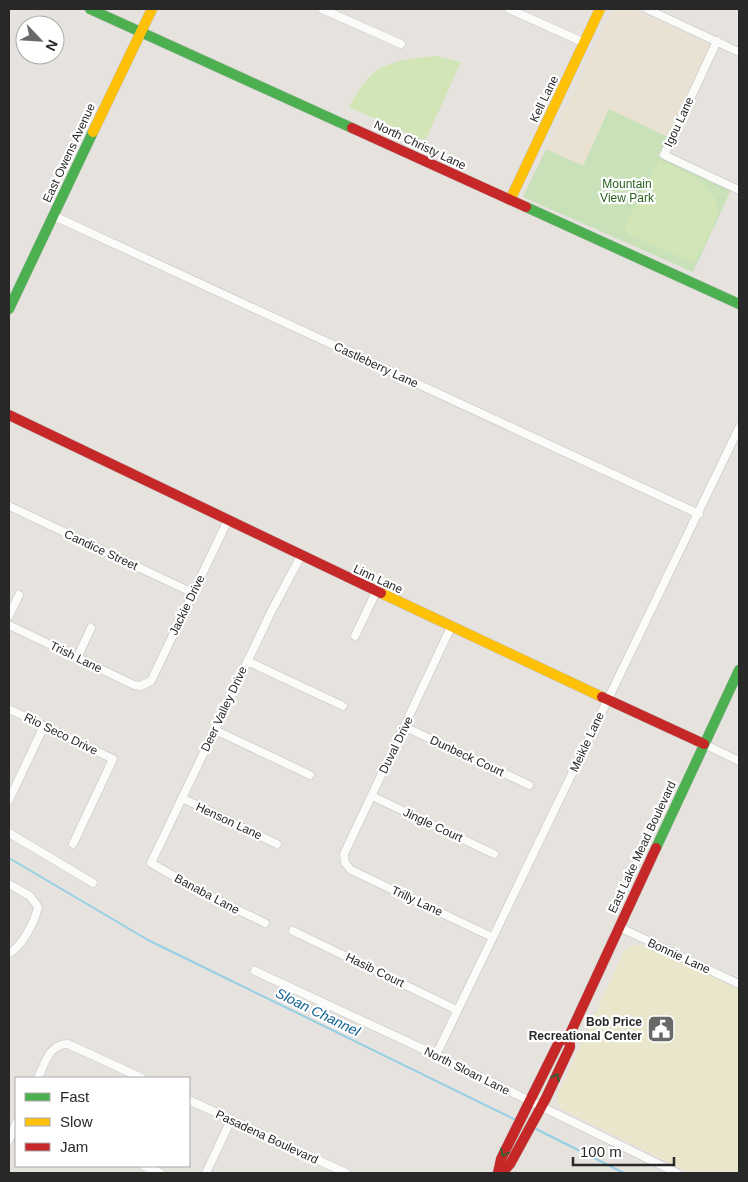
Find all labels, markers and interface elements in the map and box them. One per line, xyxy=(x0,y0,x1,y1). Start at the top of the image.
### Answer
north arrow xyxy=(15,15,65,65)
text: N xyxy=(42,38,61,53)
street label: Kell Lane xyxy=(527,73,561,125)
street label: Igou Lane xyxy=(661,95,697,149)
street label: East Owens Avenue xyxy=(40,101,98,205)
street label: North Christy Lane xyxy=(372,118,469,173)
park label: Mountain View Park xyxy=(600,177,655,205)
street label: Castleberry Lane xyxy=(332,339,421,391)
street label: Candice Street xyxy=(62,527,141,573)
street label: Linn Lane xyxy=(351,562,405,597)
street label: Jackie Drive xyxy=(166,572,208,637)
street label: Trish Lane xyxy=(48,638,105,676)
street label: Deer Valley Drive xyxy=(198,664,250,754)
street label: Meikle Lane xyxy=(567,709,607,774)
street label: Rio Seco Drive xyxy=(22,710,100,758)
street label: Duval Drive xyxy=(376,714,416,776)
street label: Dunbeck Court xyxy=(428,733,507,780)
street label: East Lake Mead Boulevard xyxy=(605,779,679,915)
street label: Henson Lane xyxy=(194,800,265,843)
street label: Jingle Court xyxy=(401,805,466,845)
street label: Banaba Lane xyxy=(172,871,242,917)
street label: Trilly Lane xyxy=(389,883,445,919)
street label: Bonnie Lane xyxy=(645,935,713,977)
street label: Hasib Court xyxy=(343,950,407,990)
water label: Sloan Channel xyxy=(273,985,364,1040)
public building icon: Bob Price Recreational Center xyxy=(646,1014,676,1044)
place label: Bob Price Recreational Center xyxy=(529,1015,642,1043)
street label: North Sloan Lane xyxy=(422,1044,512,1098)
one-way arrow xyxy=(550,1073,560,1082)
legend xyxy=(15,1077,190,1167)
text: Fast xyxy=(60,1088,90,1105)
street label: Pasadena Boulevard xyxy=(214,1107,320,1167)
text: Slow xyxy=(60,1113,93,1130)
scale bar xyxy=(573,1134,674,1166)
text: Jam xyxy=(60,1138,88,1155)
text: 100 m xyxy=(580,1143,622,1160)
one-way arrow xyxy=(500,1148,510,1157)

